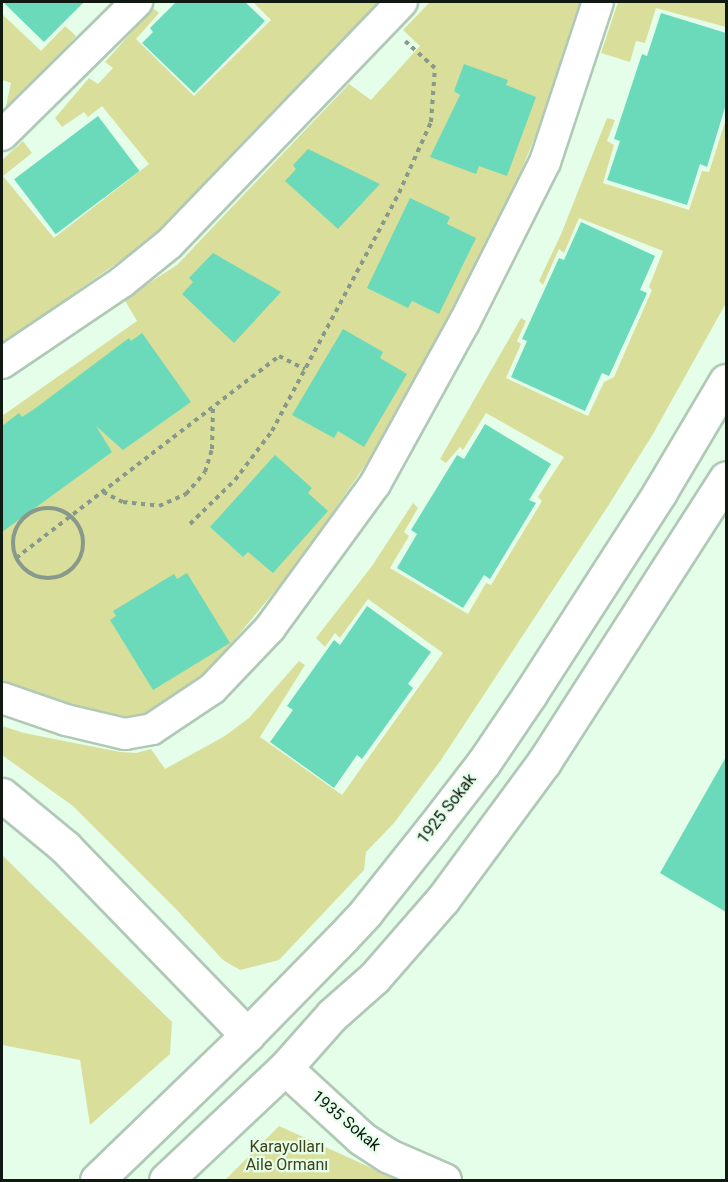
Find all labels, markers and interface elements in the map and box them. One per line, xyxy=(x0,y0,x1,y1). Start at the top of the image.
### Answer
street label: 1925 Sokak xyxy=(414,770,480,848)
street label: 1935 Sokak xyxy=(308,1087,384,1155)
park label: Karayolları Aile Ormanı xyxy=(246,1137,328,1175)

